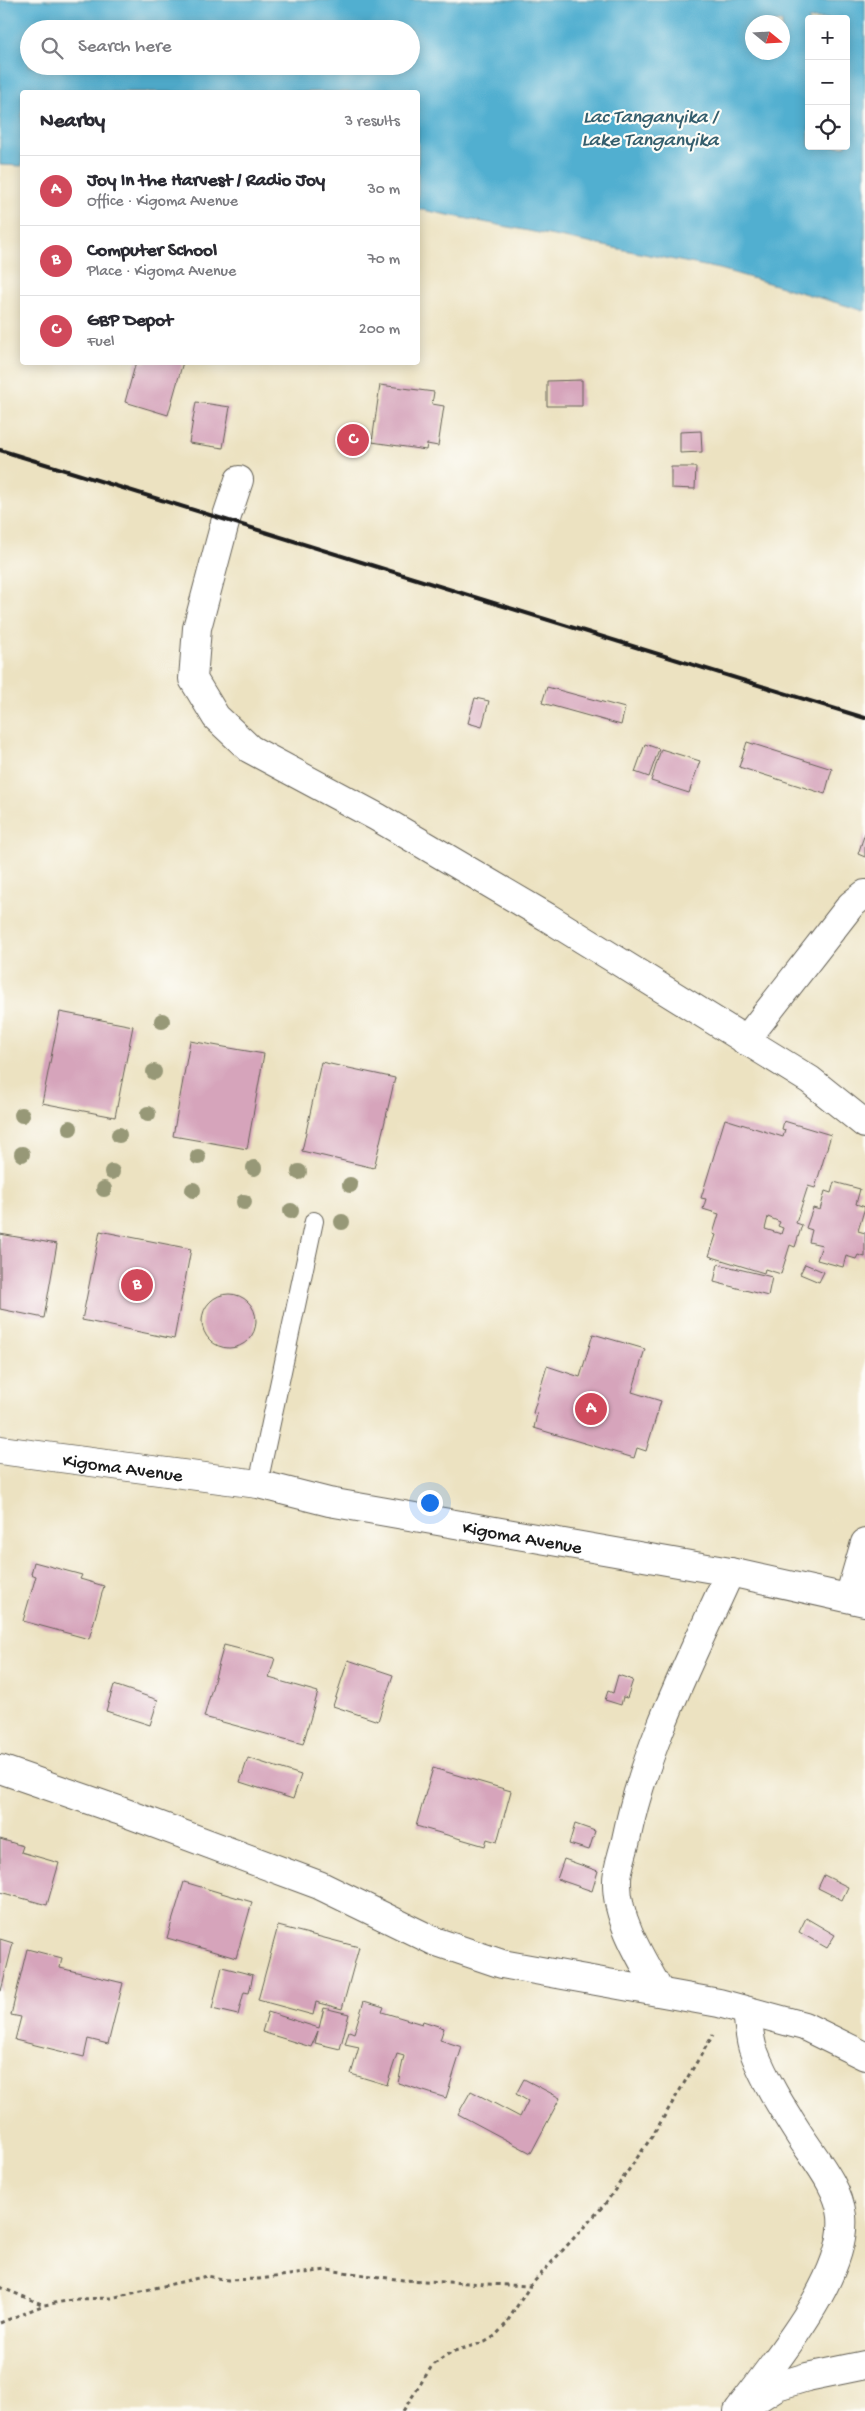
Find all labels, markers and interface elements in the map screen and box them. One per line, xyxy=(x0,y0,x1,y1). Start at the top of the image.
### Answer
north arrow xyxy=(745,15,790,60)
map controls xyxy=(805,15,850,150)
button: + xyxy=(805,15,850,60)
search box xyxy=(20,20,420,75)
icon: search xyxy=(38,34,66,62)
text: Search here xyxy=(78,36,172,59)
button: − xyxy=(805,60,850,105)
button: locate xyxy=(805,105,850,150)
water label: Lac Tanganyika / Lake Tanganyika xyxy=(582,107,720,153)
text: Nearby xyxy=(40,110,105,135)
text: 3 results xyxy=(345,113,400,132)
text: Joy In the Harvest / Radio Joy xyxy=(87,170,325,193)
text: A xyxy=(51,181,61,200)
text: 30 m xyxy=(367,181,400,200)
text: Office · Kigoma Avenue xyxy=(87,193,238,212)
text: Computer School xyxy=(87,240,217,263)
text: B xyxy=(52,251,60,270)
text: 70 m xyxy=(367,251,400,270)
text: Place · Kigoma Avenue xyxy=(87,263,236,282)
text: GBP Depot xyxy=(87,310,173,333)
text: C xyxy=(52,321,60,340)
text: 200 m xyxy=(359,321,400,340)
text: Fuel xyxy=(87,333,114,352)
pin: C xyxy=(337,421,369,459)
pin: B xyxy=(121,1266,153,1304)
pin: A xyxy=(575,1390,607,1428)
street label: Kigoma Avenue xyxy=(61,1450,184,1489)
your location xyxy=(417,1490,443,1516)
street label: Kigoma Avenue xyxy=(460,1518,584,1561)

